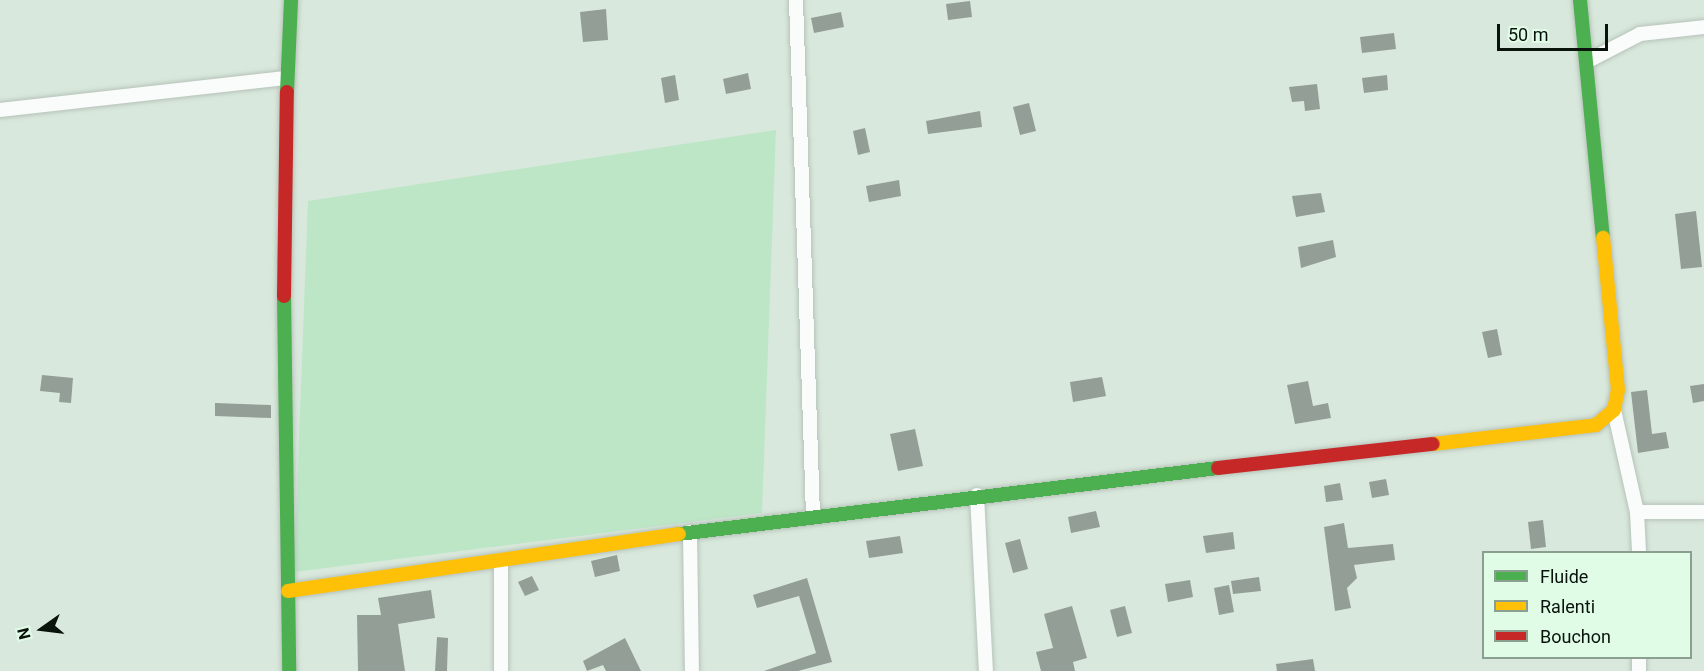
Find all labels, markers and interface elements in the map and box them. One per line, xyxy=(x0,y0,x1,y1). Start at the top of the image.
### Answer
scale bar xyxy=(1500,12,1611,50)
text: 50 m xyxy=(1508,24,1548,45)
legend xyxy=(1482,551,1692,659)
text: Fluide xyxy=(1540,566,1588,587)
text: Ralenti xyxy=(1540,596,1595,617)
north arrow xyxy=(12,599,72,659)
text: N xyxy=(13,626,35,641)
text: Bouchon xyxy=(1540,626,1611,647)

